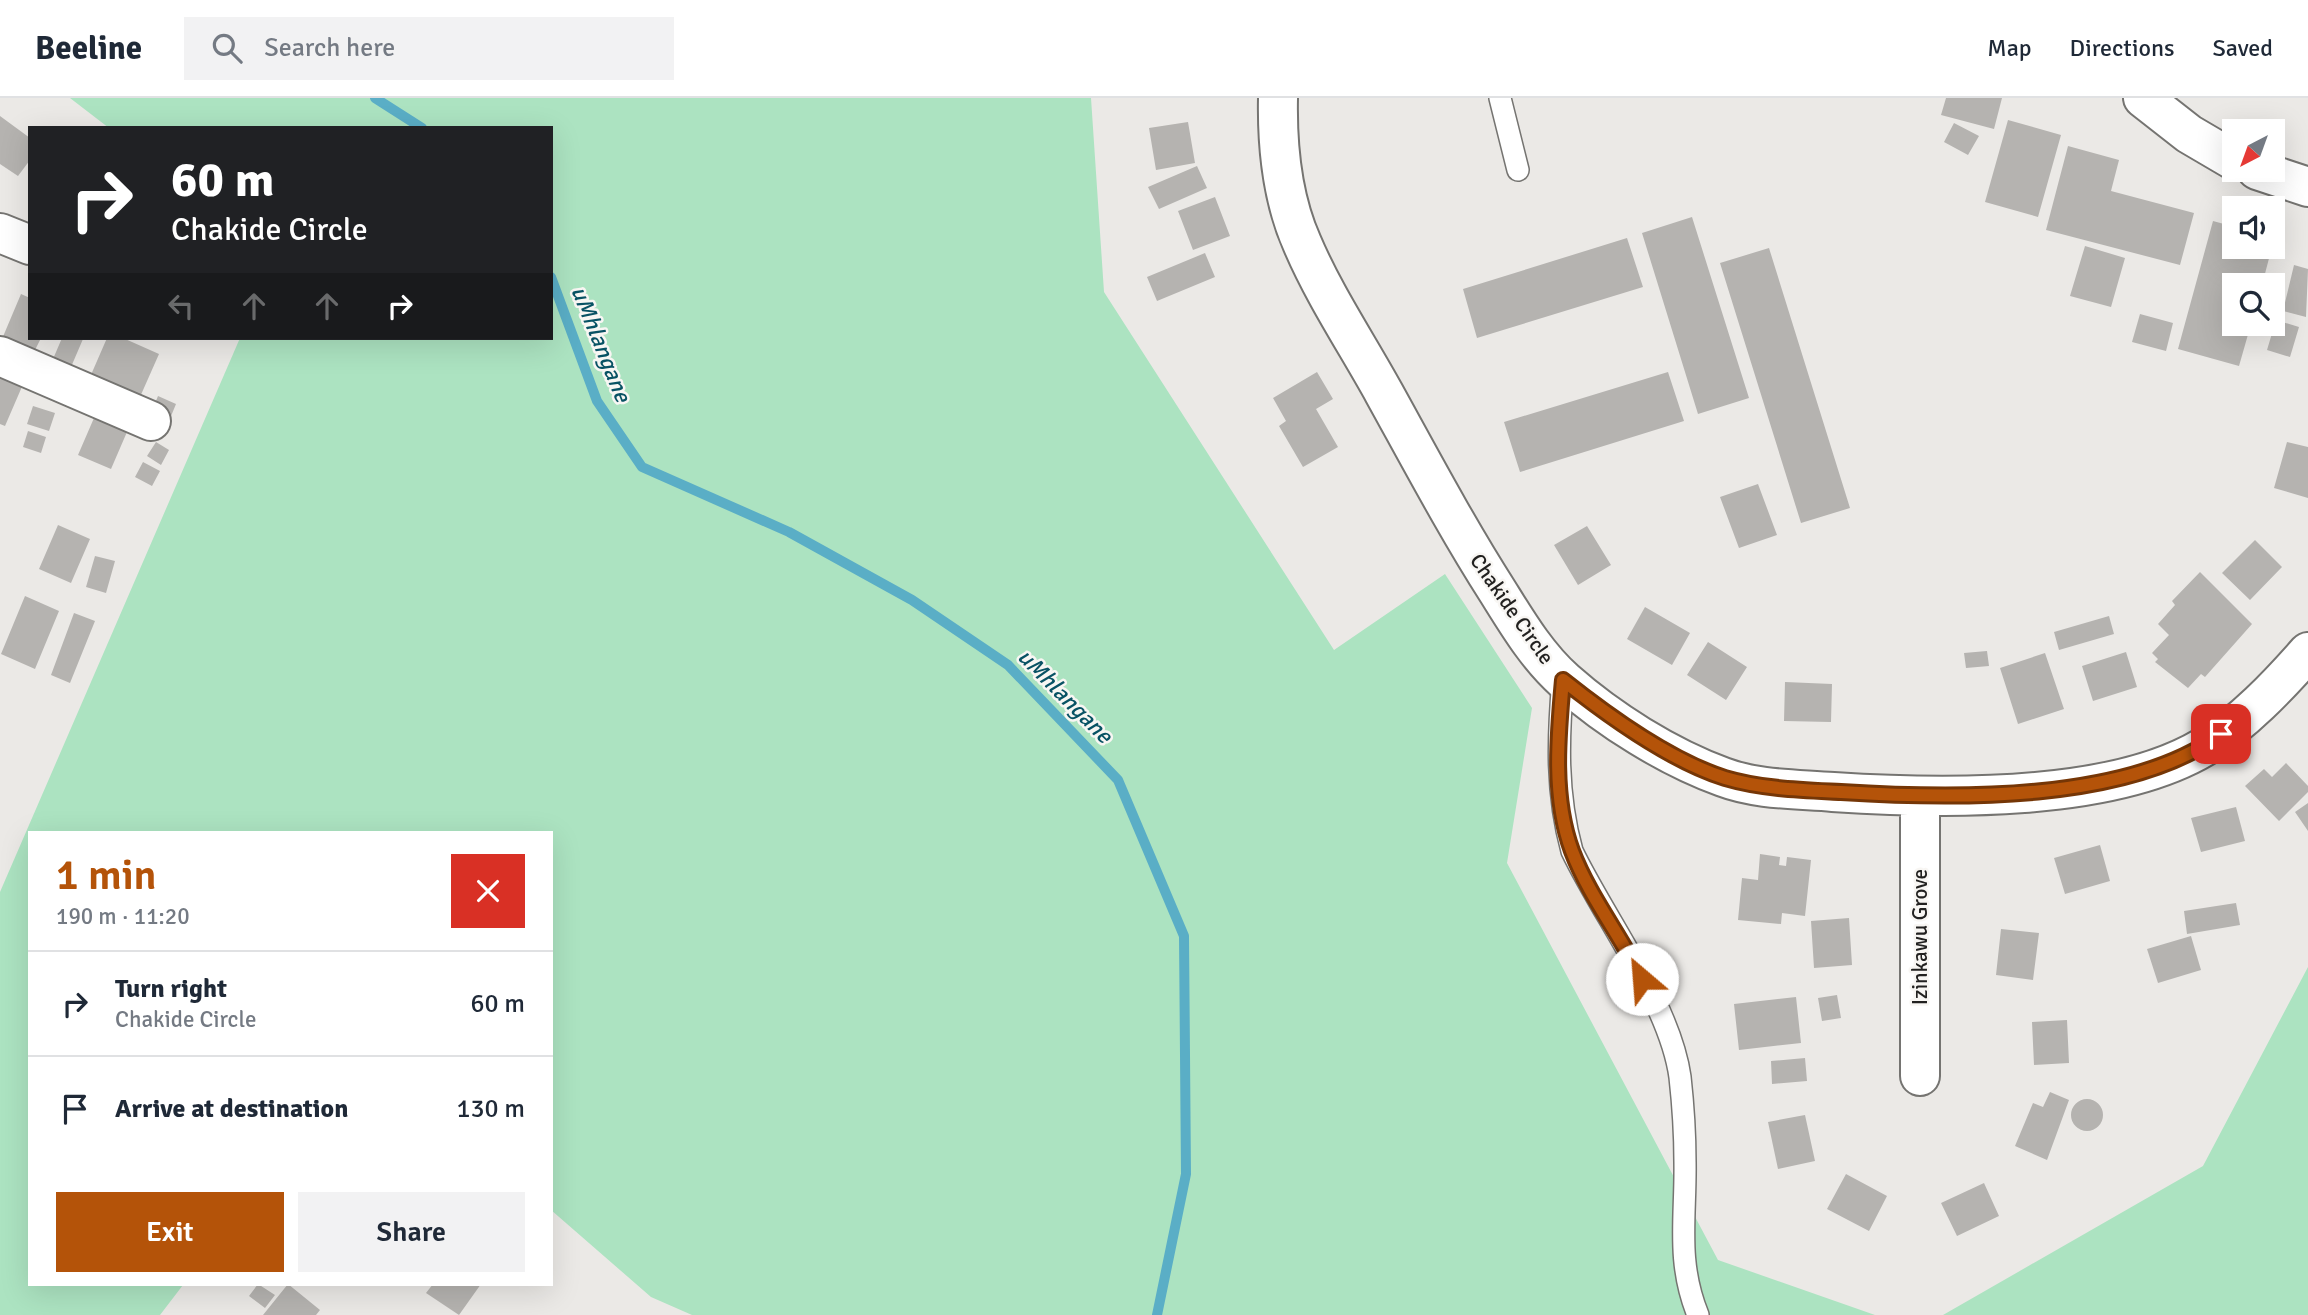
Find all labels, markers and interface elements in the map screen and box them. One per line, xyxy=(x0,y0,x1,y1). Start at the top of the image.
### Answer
search box xyxy=(184,17,674,80)
text: Beeline xyxy=(35,28,142,69)
icon: search xyxy=(208,29,246,67)
text: Search here xyxy=(264,32,395,64)
text: Map xyxy=(1987,33,2032,63)
text: Directions xyxy=(2070,33,2175,63)
text: Saved xyxy=(2213,33,2273,63)
north arrow xyxy=(2222,119,2286,182)
map controls xyxy=(2222,119,2285,336)
text: 60 m xyxy=(171,150,274,210)
icon: right xyxy=(56,154,147,245)
button: sound xyxy=(2222,196,2285,259)
text: Chakide Circle xyxy=(171,210,368,249)
button: search xyxy=(2222,273,2285,336)
water label: uMhlangane xyxy=(565,282,638,408)
icon: left xyxy=(162,287,200,325)
icon: ahead xyxy=(235,287,273,325)
icon: ahead xyxy=(308,287,346,325)
icon: right xyxy=(381,287,419,325)
street label: Chakide Circle xyxy=(1464,549,1560,669)
water label: uMhlangane xyxy=(1011,642,1120,751)
pin xyxy=(2191,704,2251,764)
icon: arrive xyxy=(2202,715,2240,753)
text: 1 min xyxy=(56,850,157,901)
button: close xyxy=(451,854,525,928)
street label: Izinkawu Grove xyxy=(1907,869,1933,1005)
text: 190 m · 11:20 xyxy=(56,902,190,931)
position arrow xyxy=(1605,942,1679,1016)
text: Turn right xyxy=(115,973,227,1005)
icon: right xyxy=(56,985,94,1023)
text: 60 m xyxy=(470,988,525,1020)
text: Chakide Circle xyxy=(115,1005,256,1034)
icon: arrive xyxy=(56,1090,94,1128)
text: Arrive at destination xyxy=(115,1093,348,1125)
text: 130 m xyxy=(456,1093,525,1125)
button: Exit xyxy=(56,1192,284,1272)
button: Share xyxy=(298,1192,525,1272)

